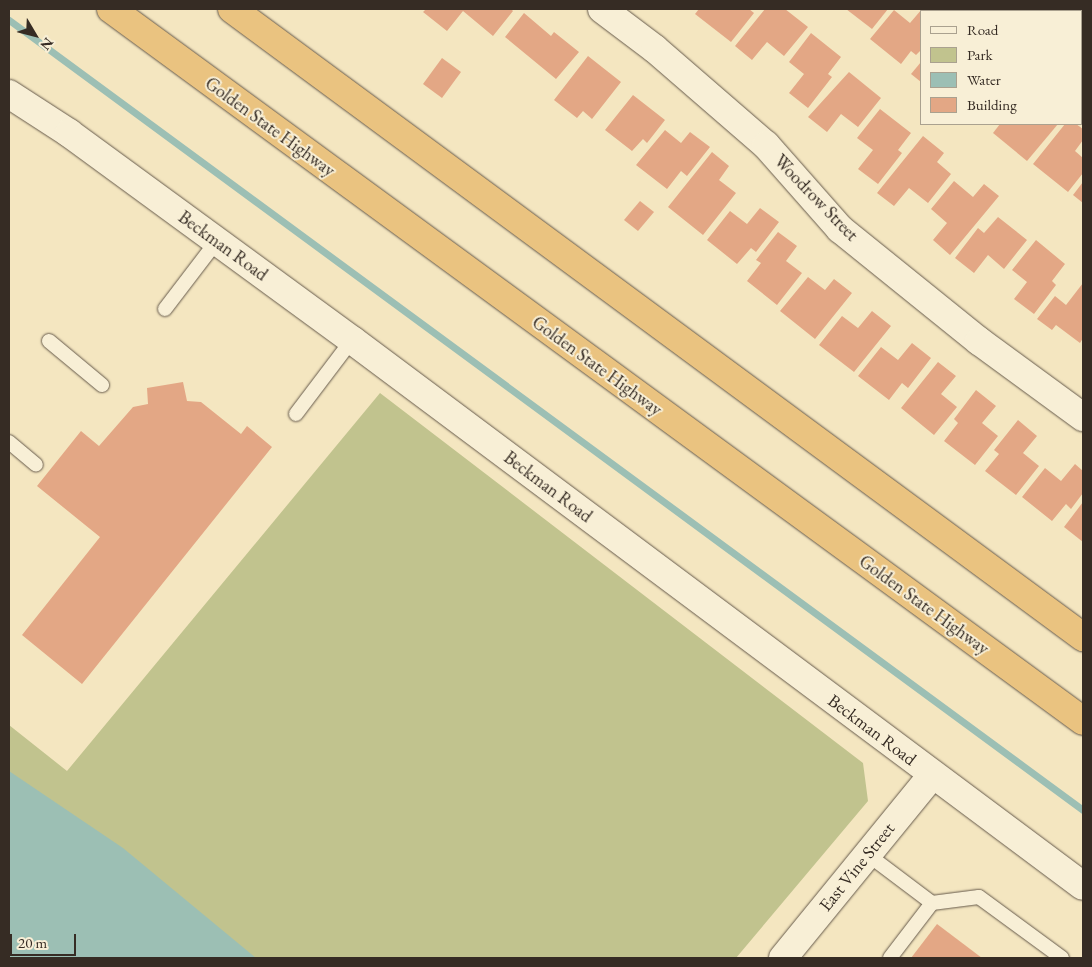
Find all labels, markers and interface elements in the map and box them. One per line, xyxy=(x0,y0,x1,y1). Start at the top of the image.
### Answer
north arrow xyxy=(10,10,60,60)
legend xyxy=(920,10,1082,125)
text: Road xyxy=(967,20,998,39)
text: N xyxy=(36,34,58,54)
text: Park xyxy=(967,45,993,64)
text: Water xyxy=(967,70,1001,89)
street label: Golden State Highway xyxy=(201,73,339,181)
text: Building xyxy=(967,95,1017,114)
street label: Woodrow Street xyxy=(769,150,863,246)
street label: Beckman Road xyxy=(174,206,272,286)
street label: Golden State Highway xyxy=(528,312,666,420)
street label: Beckman Road xyxy=(500,447,596,527)
street label: Golden State Highway xyxy=(855,551,993,659)
street label: Beckman Road xyxy=(824,690,920,770)
street label: East Vine Street xyxy=(815,818,899,916)
scale bar xyxy=(12,924,79,956)
text: 20 m xyxy=(18,933,47,952)

